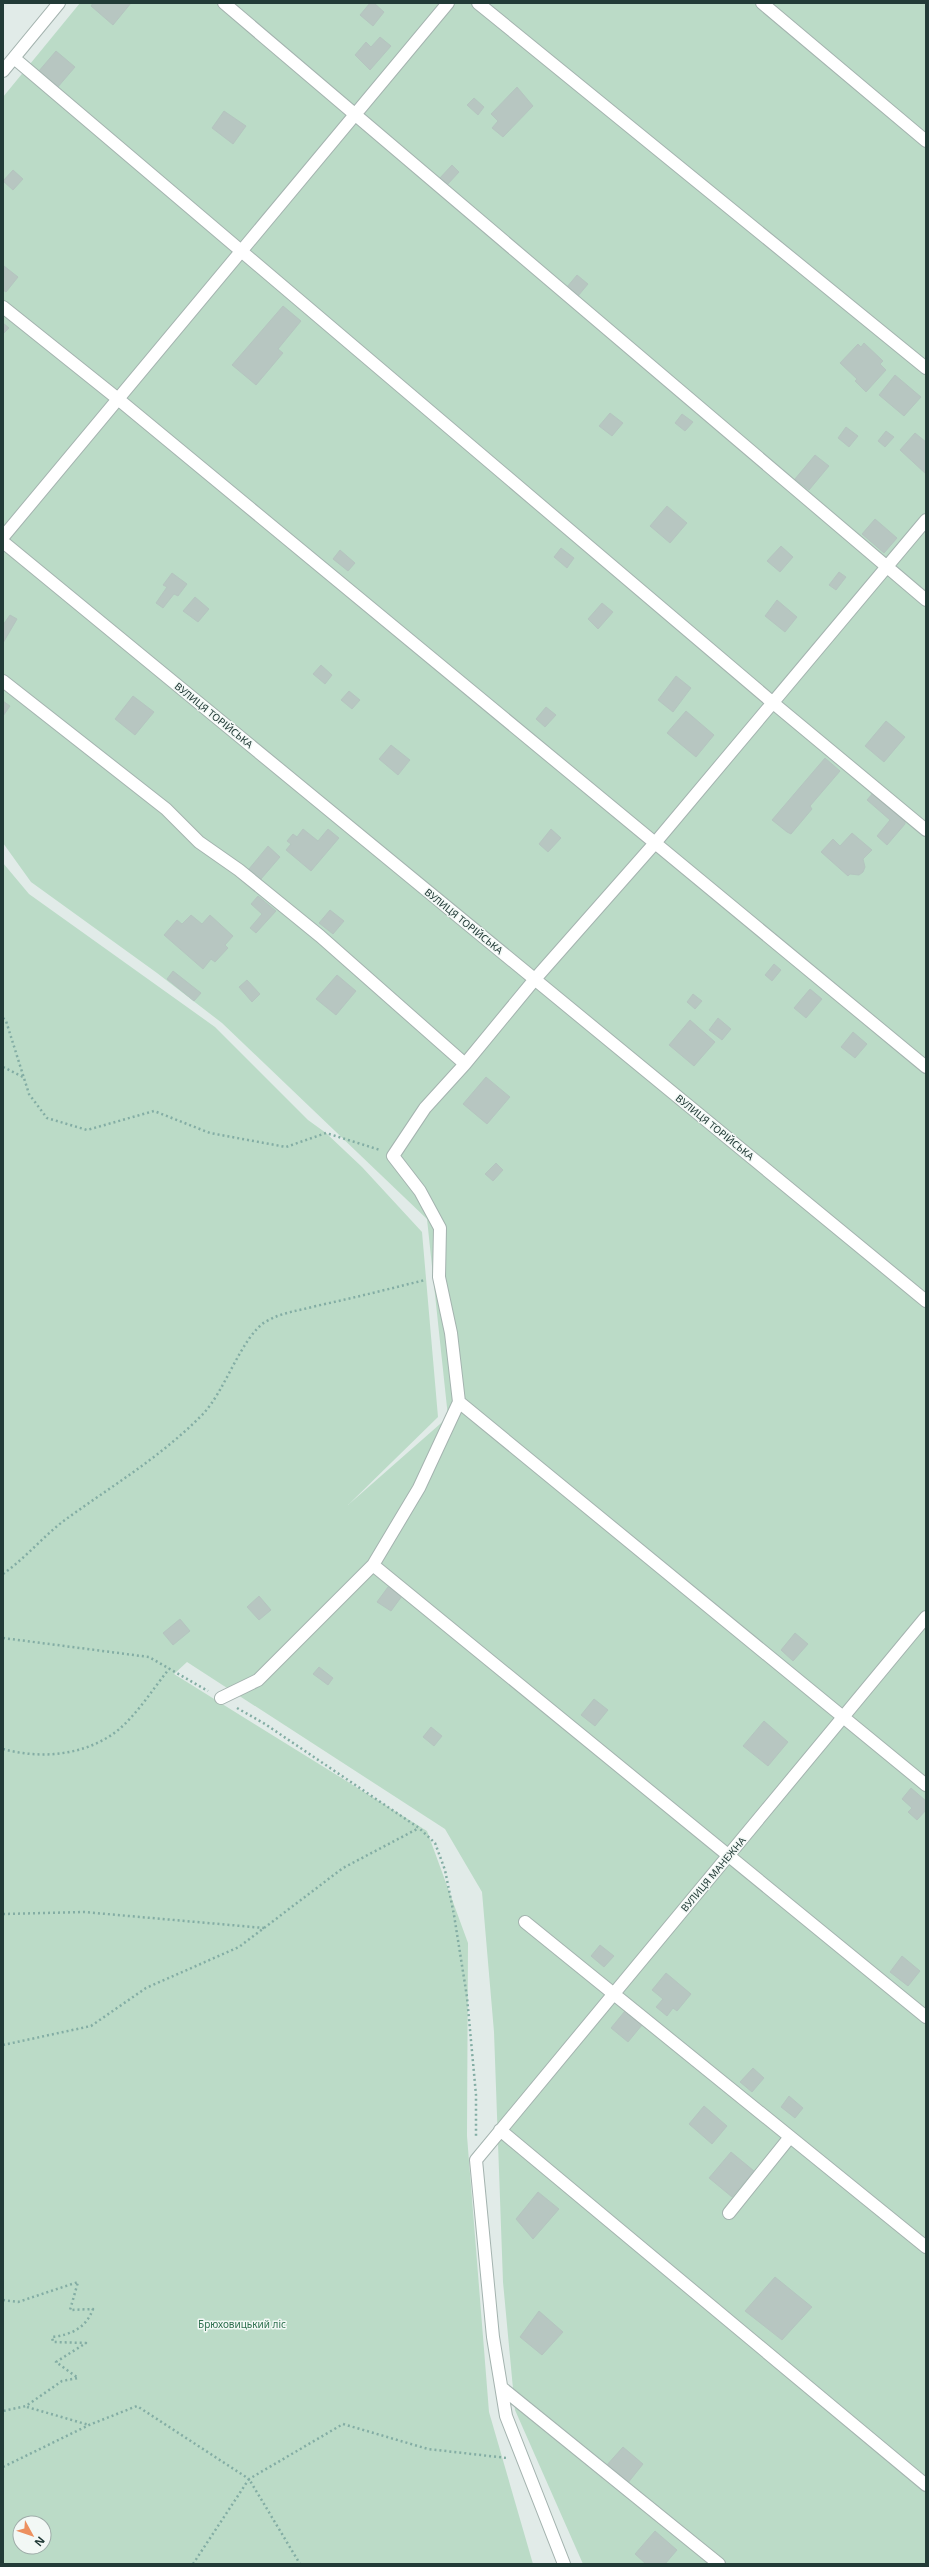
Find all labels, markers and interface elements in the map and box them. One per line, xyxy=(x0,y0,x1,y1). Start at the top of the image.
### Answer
street label: ВУЛИЦЯ ТОРІЙСЬКА xyxy=(172,679,257,751)
street label: ВУЛИЦЯ ТОРІЙСЬКА xyxy=(422,885,507,957)
street label: ВУЛИЦЯ ТОРІЙСЬКА xyxy=(673,1091,758,1163)
street label: ВУЛИЦЯ МАНЕЖНА xyxy=(677,1833,749,1914)
park label: Брюховицький ліс xyxy=(198,2317,286,2331)
north arrow xyxy=(12,2515,52,2555)
text: N xyxy=(31,2533,49,2550)

